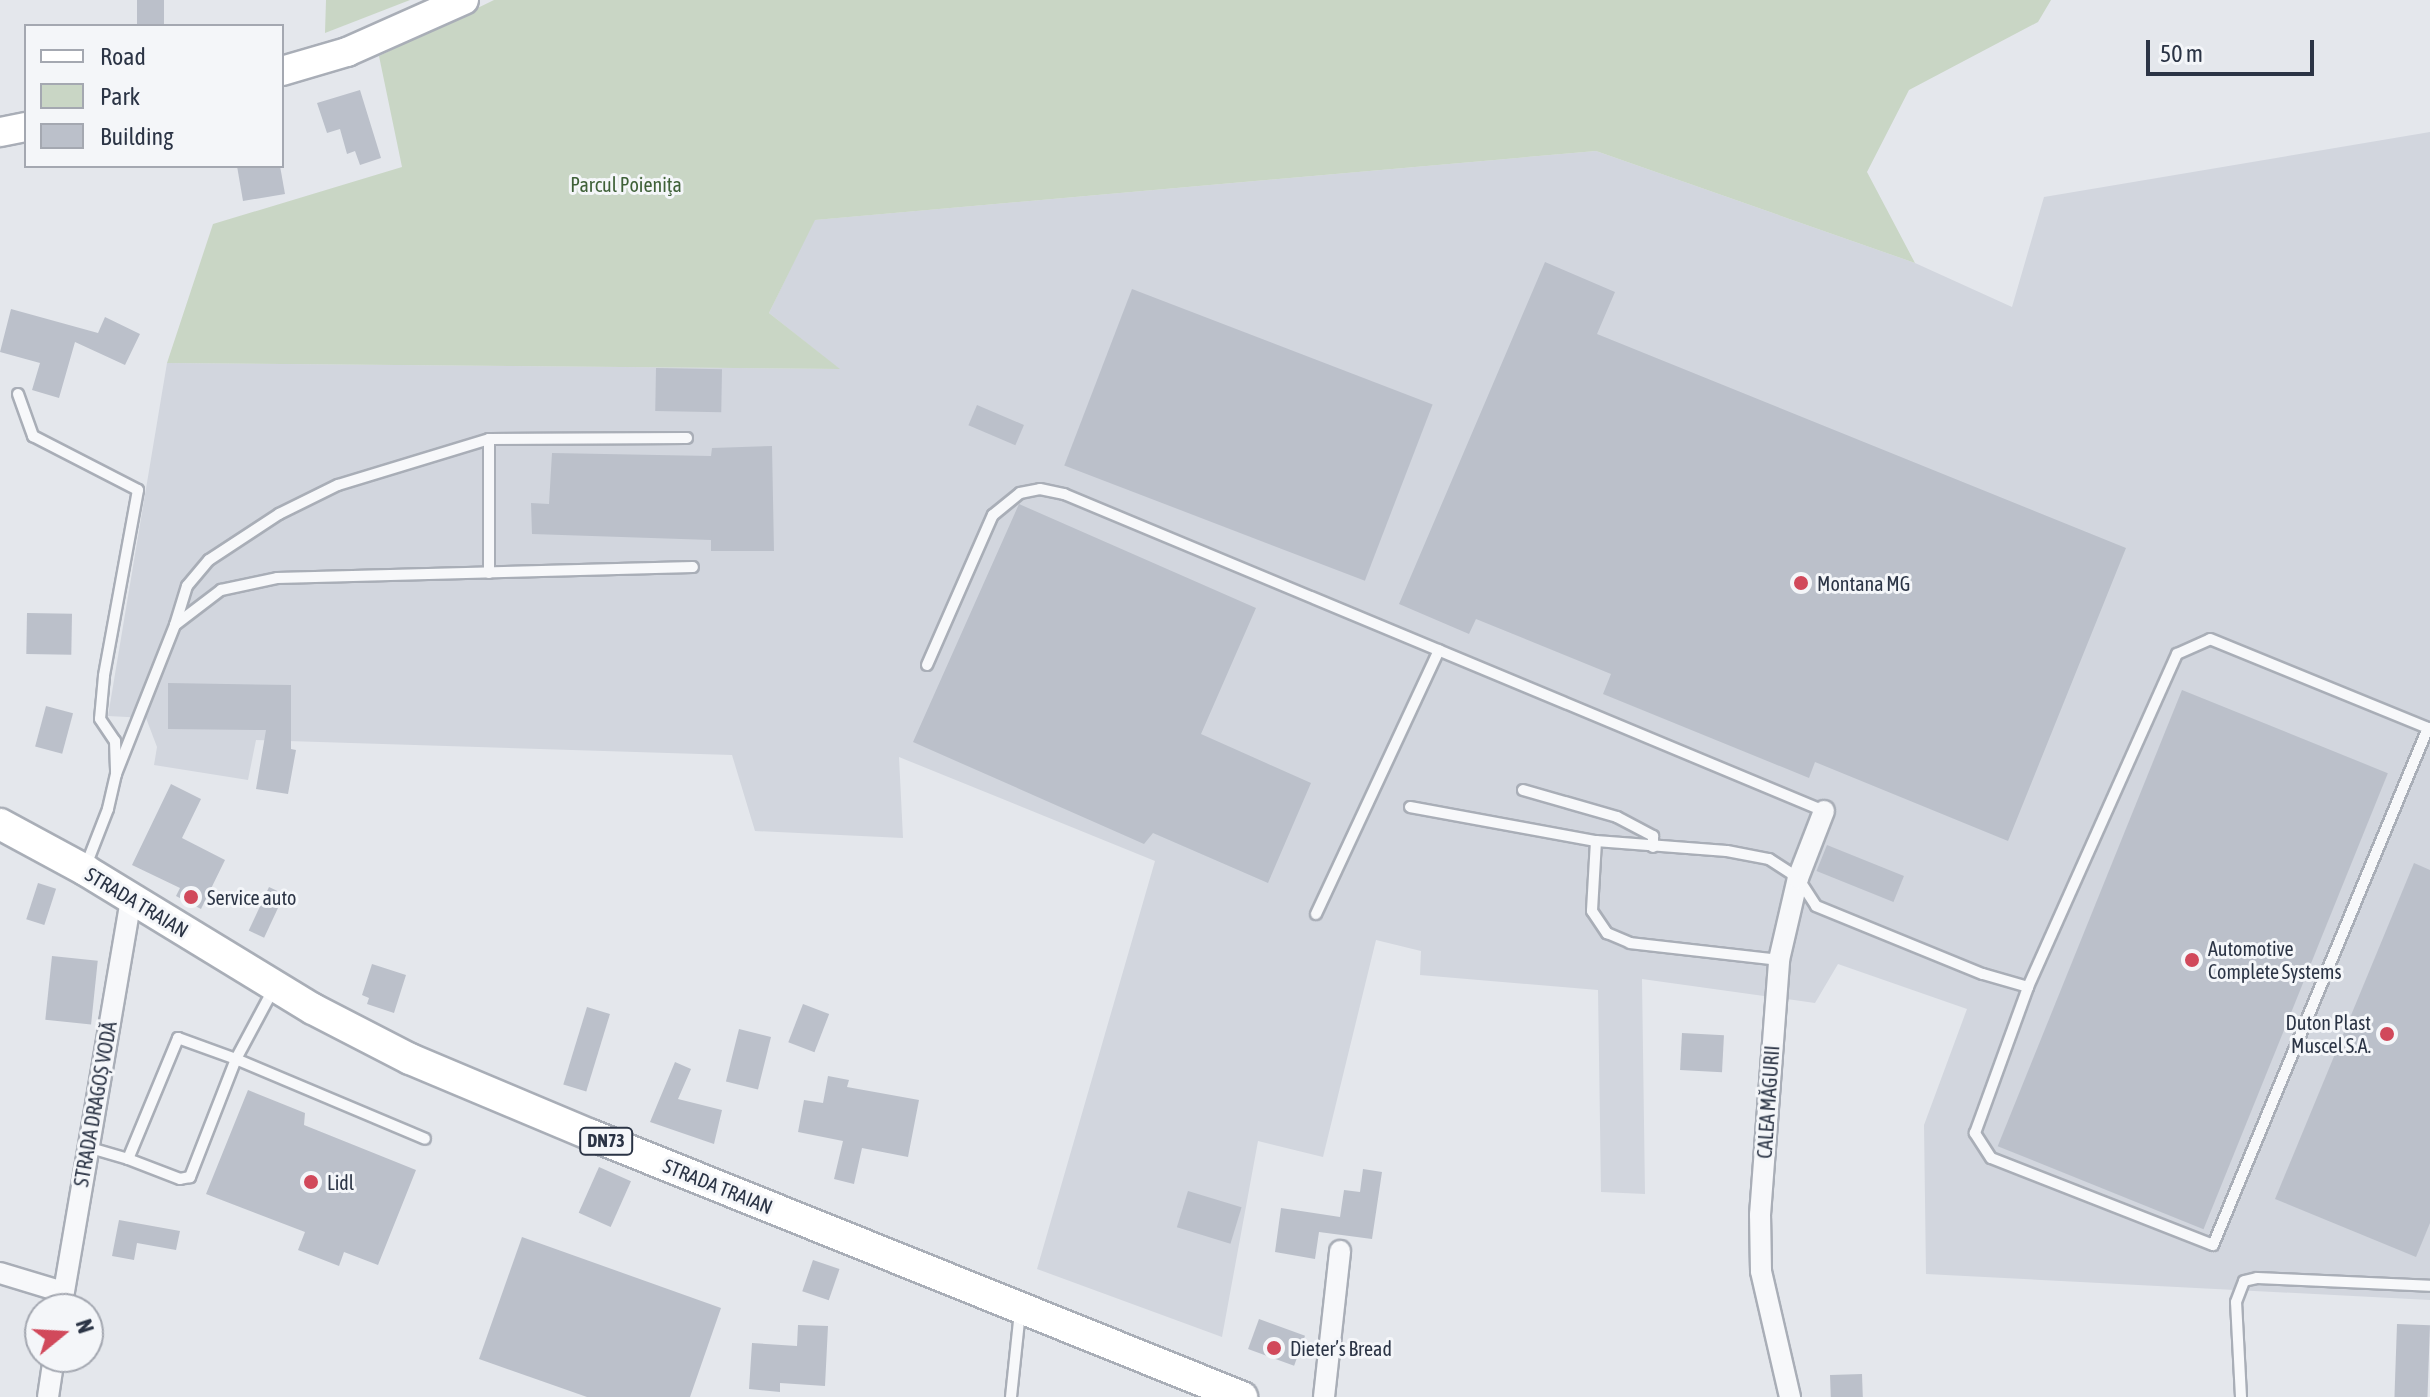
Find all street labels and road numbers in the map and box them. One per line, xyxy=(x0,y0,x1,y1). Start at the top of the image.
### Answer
street label: STRADA TRAIAN xyxy=(81,862,193,942)
street label: STRADA DRAGOȘ VODĂ xyxy=(69,1019,121,1189)
street label: CALEA MĂGURII xyxy=(1752,1045,1784,1159)
road number: DN73 xyxy=(578,1127,634,1155)
street label: STRADA TRAIAN xyxy=(660,1153,776,1219)

